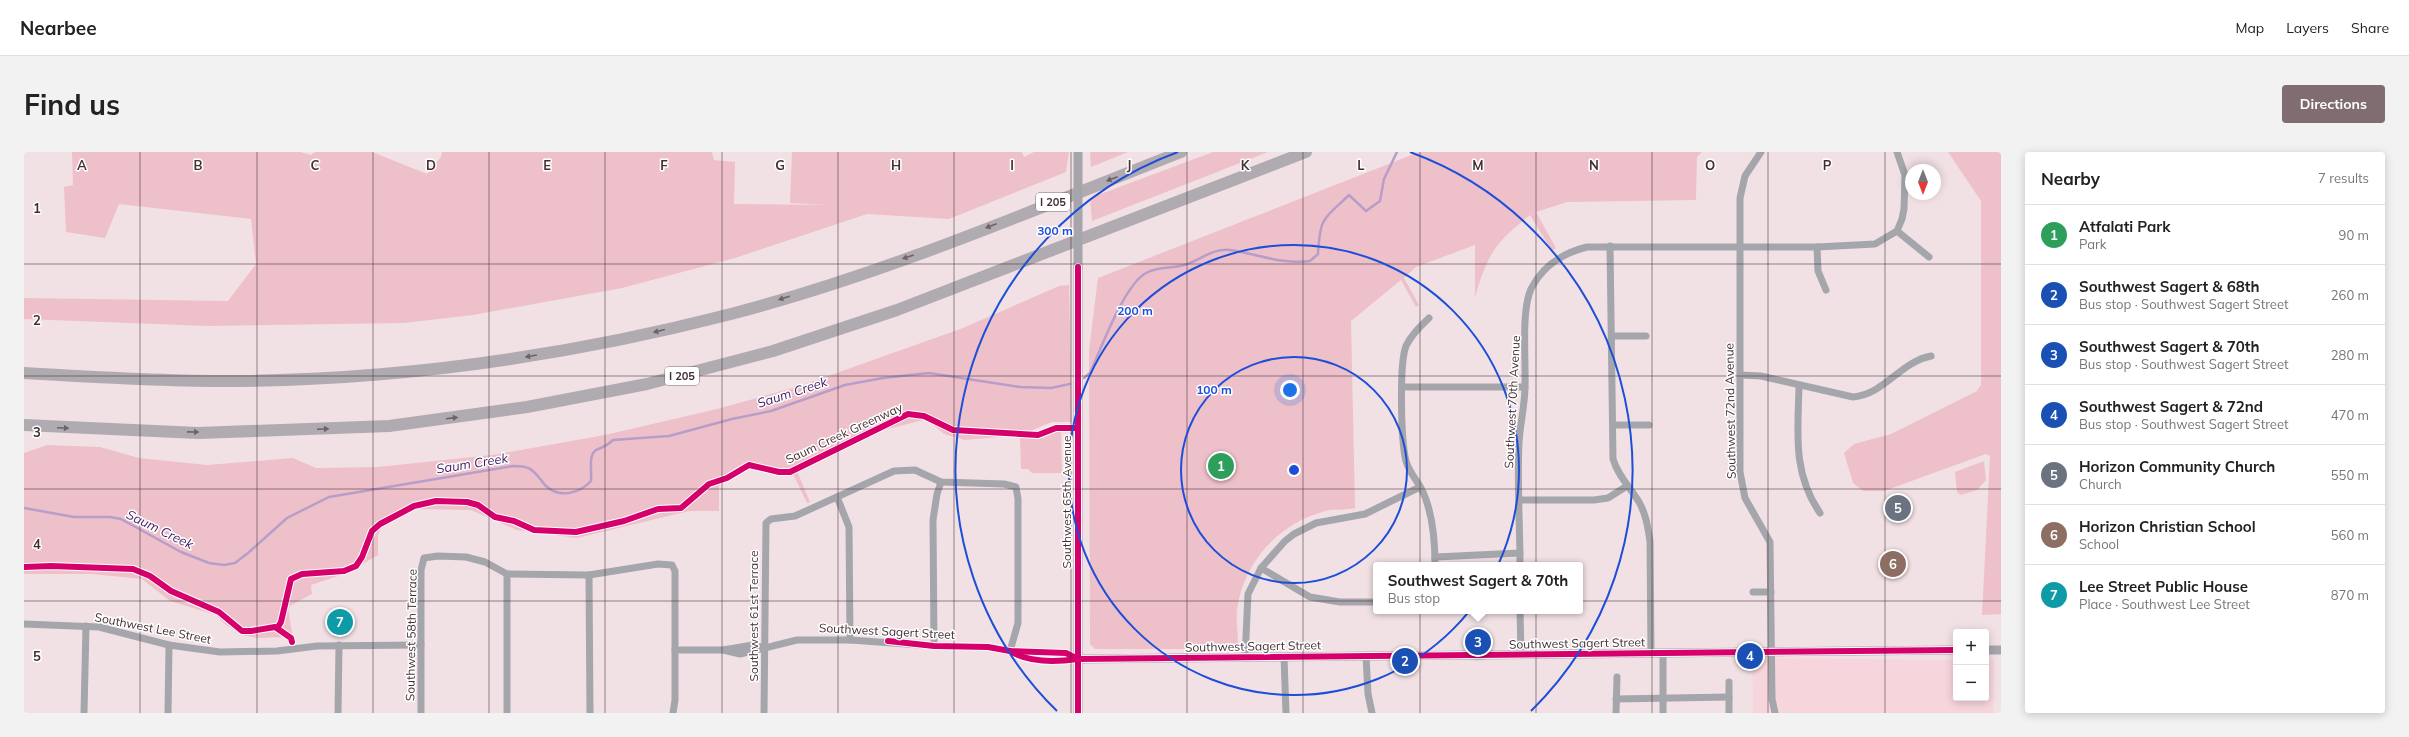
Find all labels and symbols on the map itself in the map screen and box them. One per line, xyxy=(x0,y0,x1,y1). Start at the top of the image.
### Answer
text: A xyxy=(77,157,87,173)
text: B xyxy=(194,157,203,173)
text: C xyxy=(311,157,320,173)
text: D xyxy=(426,157,436,173)
text: E xyxy=(543,157,551,173)
text: F xyxy=(660,157,668,173)
text: G xyxy=(775,157,785,173)
text: H xyxy=(891,157,901,173)
text: I xyxy=(1010,157,1014,173)
text: J xyxy=(1127,157,1131,173)
text: K xyxy=(1241,157,1251,173)
text: L xyxy=(1357,157,1365,173)
text: M xyxy=(1472,157,1484,173)
text: N xyxy=(1589,157,1599,173)
text: O xyxy=(1705,157,1715,173)
text: P xyxy=(1823,157,1832,173)
north arrow xyxy=(1905,164,1941,200)
one-way arrow xyxy=(1105,176,1117,182)
road number: I 205 xyxy=(1036,193,1070,211)
text: 1 xyxy=(33,200,41,216)
text: 300 m xyxy=(1037,223,1073,238)
one-way arrow xyxy=(984,224,996,230)
one-way arrow xyxy=(901,255,913,261)
one-way arrow xyxy=(778,295,790,301)
text: 200 m xyxy=(1117,303,1153,318)
text: 2 xyxy=(33,312,41,328)
one-way arrow xyxy=(652,329,665,335)
street label: Southwest 70th Avenue xyxy=(1501,335,1523,469)
street label: Southwest 72nd Avenue xyxy=(1721,343,1739,479)
one-way arrow xyxy=(525,353,537,359)
road number: I 205 xyxy=(665,367,699,385)
water label: Saum Creek xyxy=(755,373,829,411)
your location xyxy=(1280,380,1300,400)
text: 100 m xyxy=(1196,382,1232,397)
street label: Saum Creek Greenway xyxy=(783,399,905,467)
one-way arrow xyxy=(446,415,458,421)
text: 3 xyxy=(33,424,41,440)
one-way arrow xyxy=(57,424,69,431)
one-way arrow xyxy=(317,426,329,433)
one-way arrow xyxy=(187,429,199,436)
street label: Southwest 65th Avenue xyxy=(1059,435,1074,569)
water label: Saum Creek xyxy=(435,449,509,477)
pin: 1 xyxy=(1208,451,1234,481)
centre of rings xyxy=(1287,463,1301,477)
pin: 5 xyxy=(1885,493,1911,523)
water label: Saum Creek xyxy=(124,506,196,552)
text: 4 xyxy=(33,536,41,552)
pin: 6 xyxy=(1880,549,1906,579)
street label: Southwest 61st Terrace xyxy=(746,550,761,682)
street label: Southwest 58th Terrace xyxy=(402,569,420,701)
pin: 7 xyxy=(327,607,353,637)
street label: Southwest Lee Street xyxy=(93,609,213,647)
street label: Southwest Sagert Street xyxy=(819,620,955,642)
pin: 3 xyxy=(1465,627,1491,657)
street label: Southwest Sagert Street xyxy=(1509,634,1645,652)
street label: Southwest Sagert Street xyxy=(1185,637,1321,655)
pin: 4 xyxy=(1737,641,1763,671)
pin: 2 xyxy=(1392,646,1418,676)
text: 5 xyxy=(33,648,41,664)

